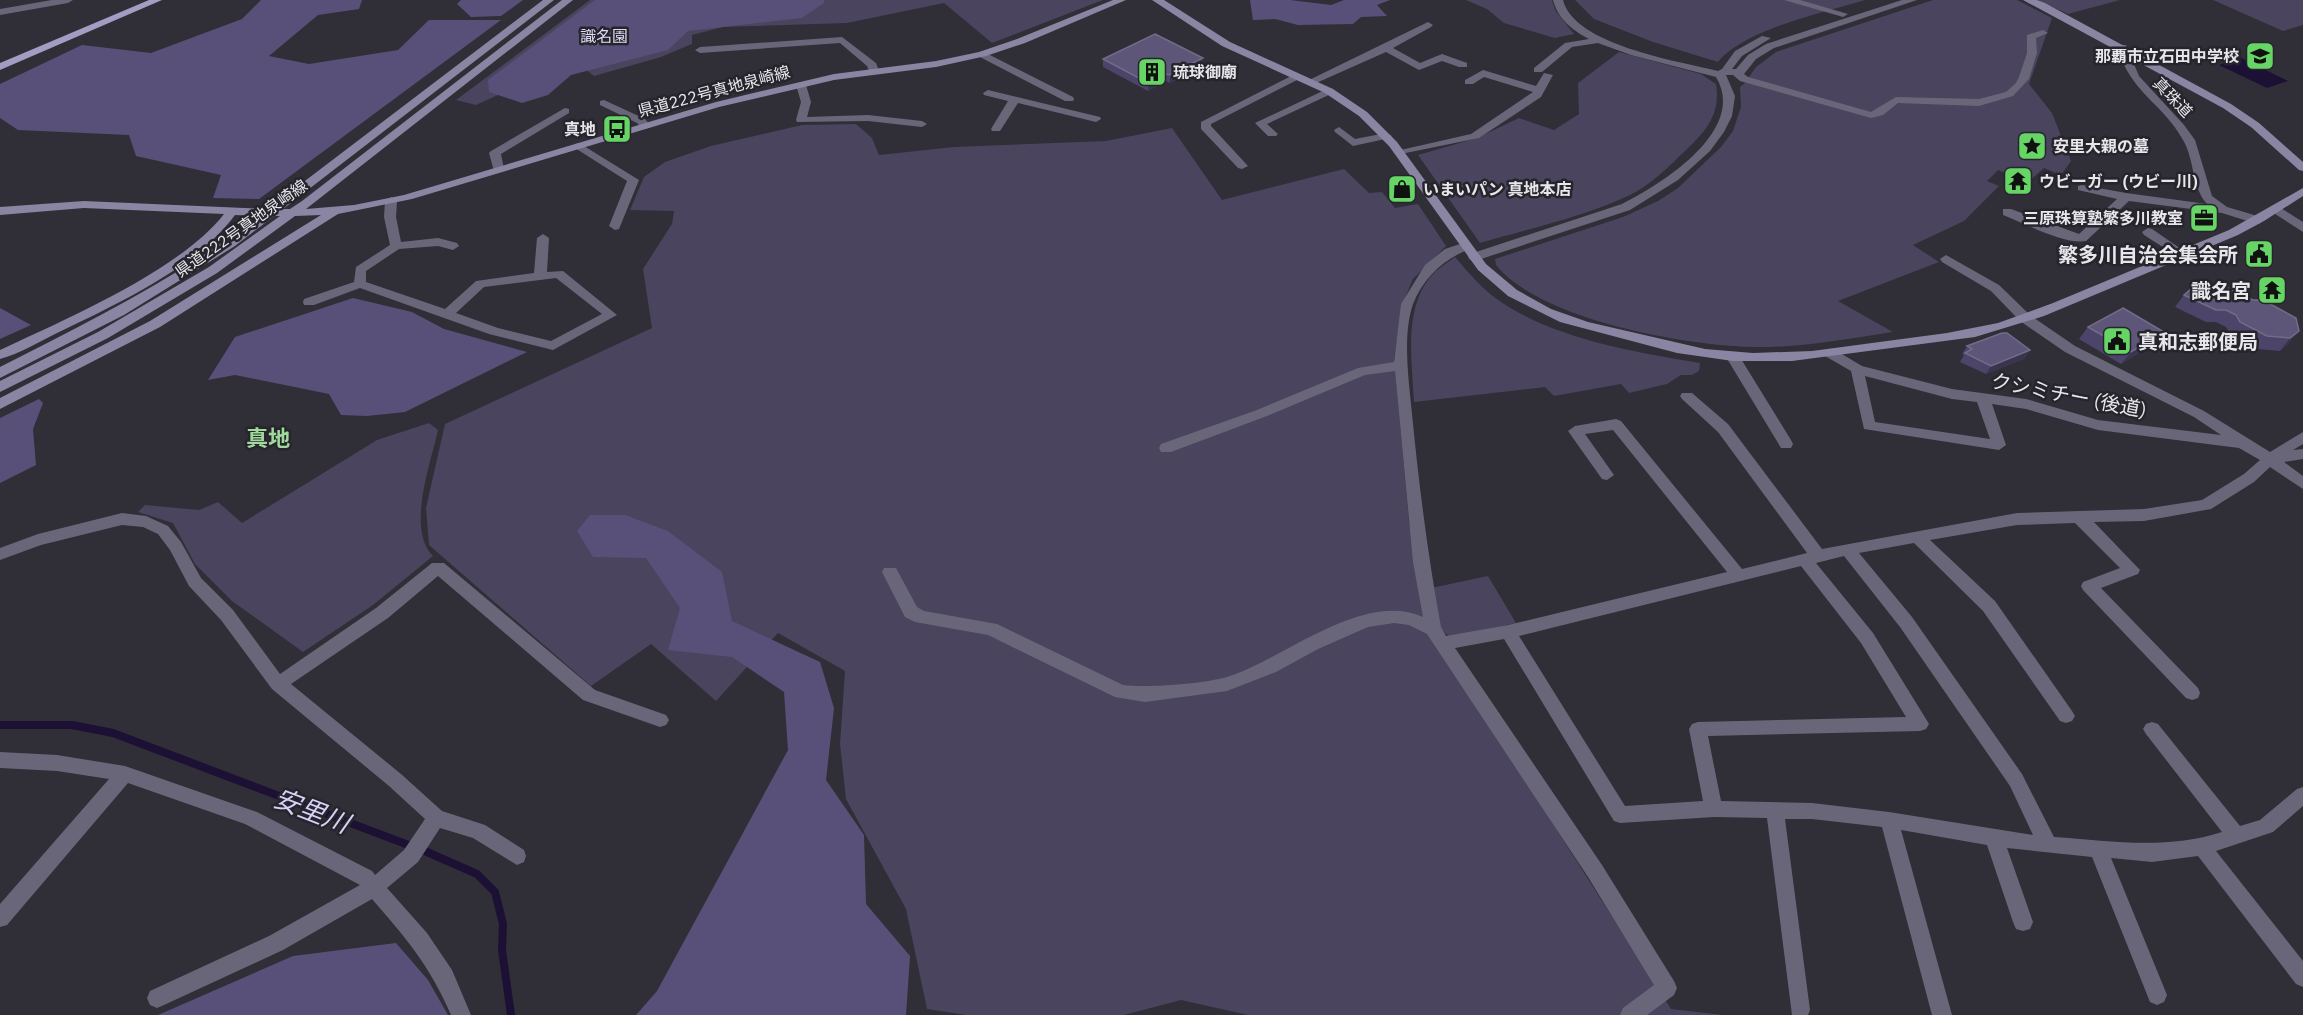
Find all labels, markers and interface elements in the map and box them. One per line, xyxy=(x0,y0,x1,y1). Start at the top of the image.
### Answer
park label: 識名園 xyxy=(580,26,628,46)
school or university icon: 那覇市立石田中学校 xyxy=(2244,40,2276,72)
place label: 那覇市立石田中学校 xyxy=(2095,46,2239,66)
building icon: 琉球御廟 xyxy=(1136,56,1168,88)
street label: 県道222号真地泉崎線 xyxy=(636,61,792,121)
place label: 琉球御廟 xyxy=(1173,62,1237,82)
street label: 真珠道 xyxy=(2149,73,2197,121)
bus stop icon: 真地 xyxy=(601,113,633,145)
place label: 真地 xyxy=(564,119,596,139)
place icon: 安里大親の墓 xyxy=(2016,130,2048,162)
place label: 安里大親の墓 xyxy=(2053,136,2149,156)
temple icon: ウビーガー (ウビー川) xyxy=(2002,165,2034,197)
place label: ウビーガー (ウビー川) xyxy=(2039,171,2198,191)
shop icon: いまいパン 真地本店 xyxy=(1386,173,1418,205)
street label: 県道222号真地泉崎線 xyxy=(171,175,311,281)
place label: いまいパン 真地本店 xyxy=(1423,179,1572,199)
office icon: 三原珠算塾繁多川教室 xyxy=(2188,202,2220,234)
place label: 三原珠算塾繁多川教室 xyxy=(2023,208,2183,228)
public building icon: 繁多川自治会集会所 xyxy=(2243,238,2275,270)
place label: 繁多川自治会集会所 xyxy=(2058,241,2238,268)
temple icon: 識名宮 xyxy=(2256,274,2288,306)
place label: 識名宮 xyxy=(2191,277,2251,304)
public building icon: 真和志郵便局 xyxy=(2101,325,2133,357)
place label: 真和志郵便局 xyxy=(2138,328,2258,355)
street label: クシミチー (後道) xyxy=(1989,367,2149,423)
district label: 真地 xyxy=(246,423,290,452)
water label: 安里川 xyxy=(269,780,357,841)

